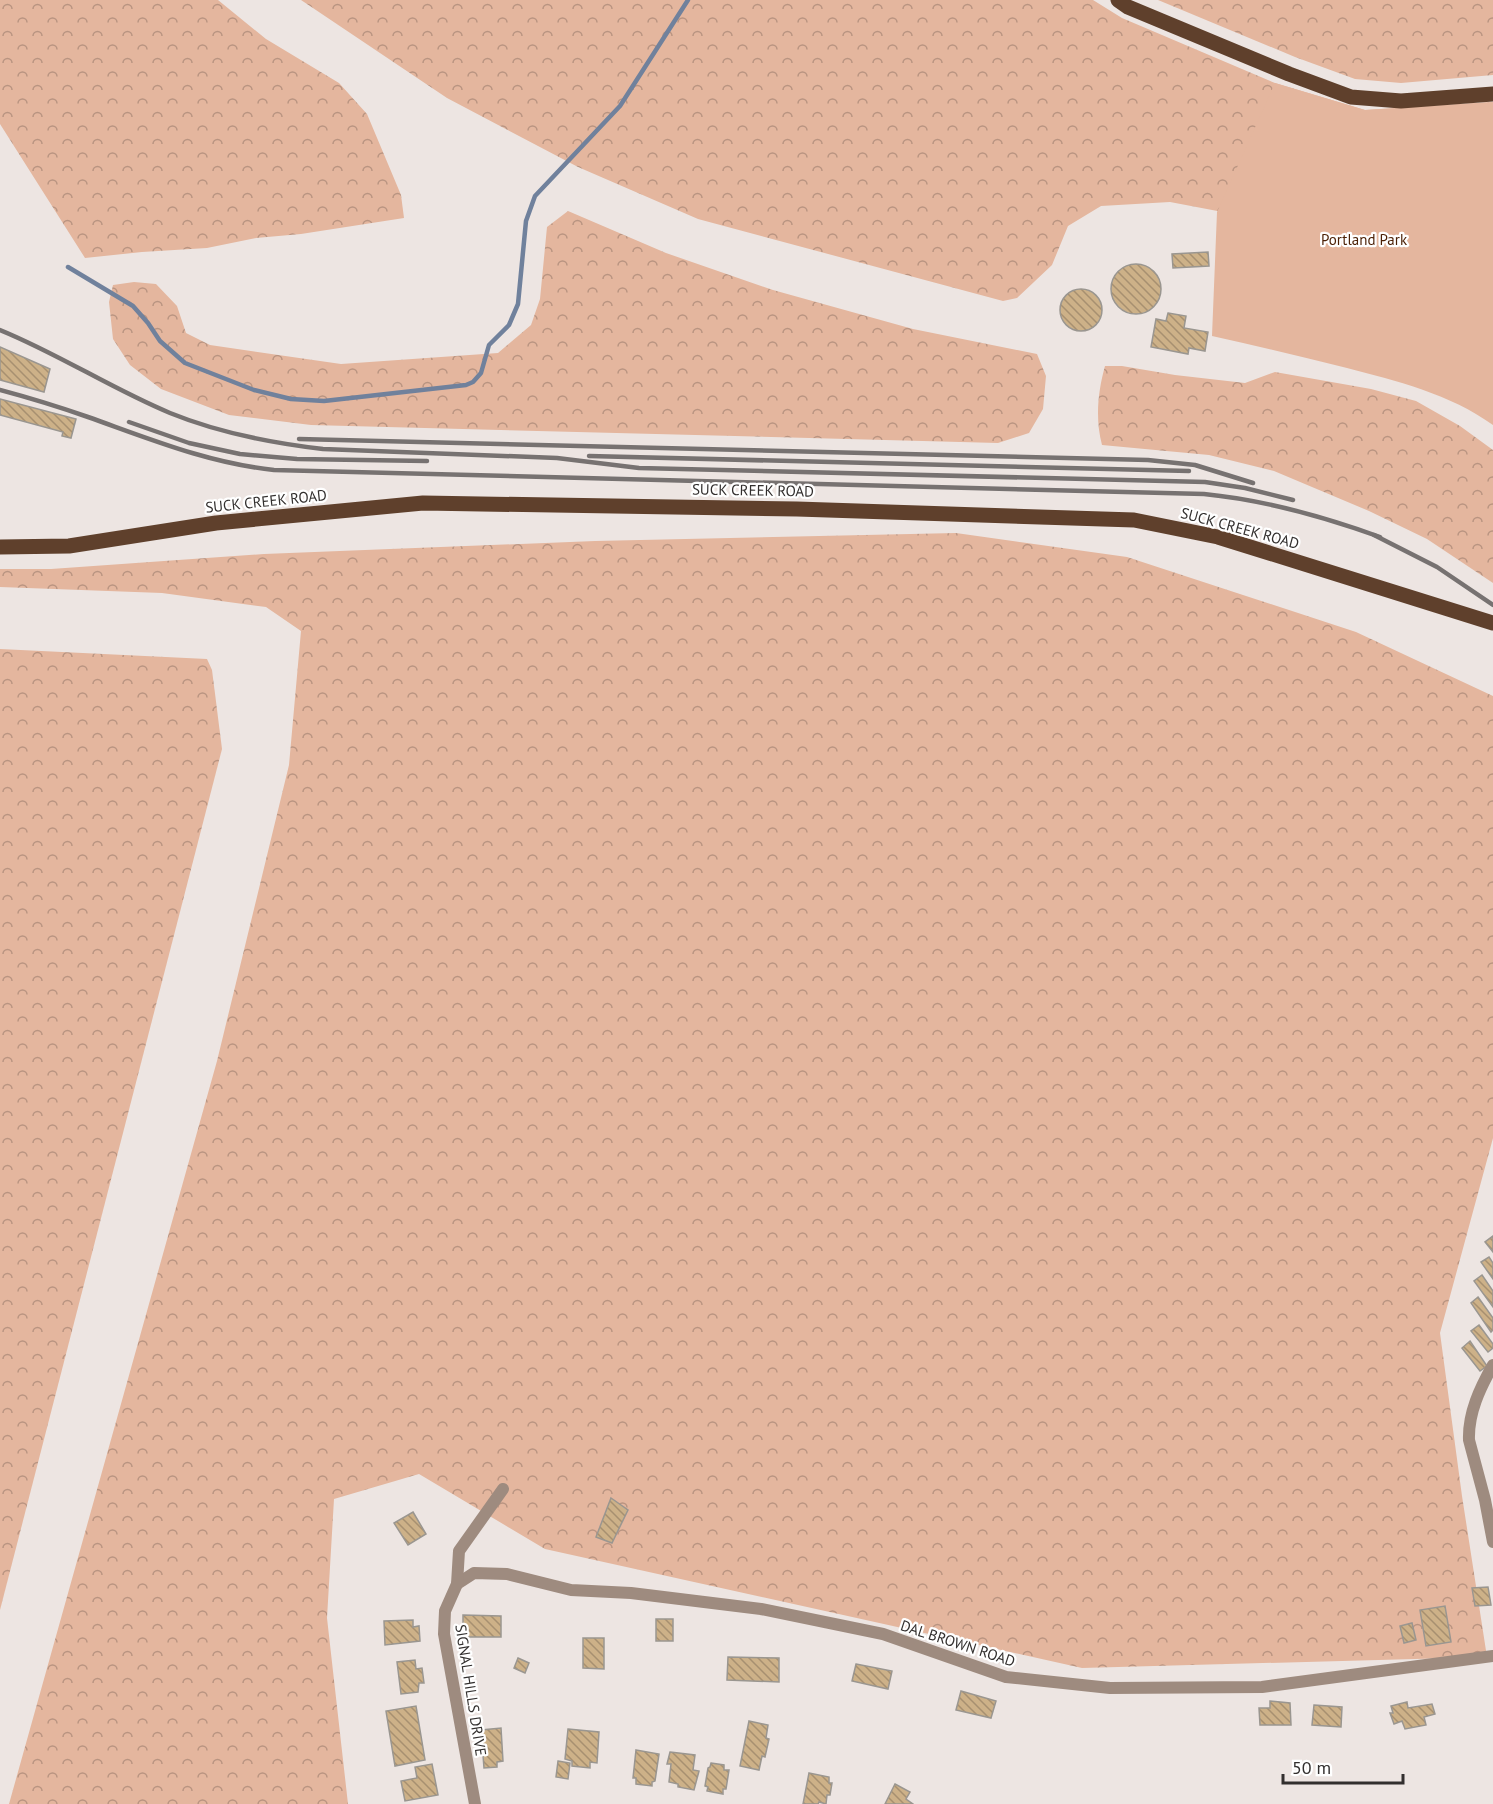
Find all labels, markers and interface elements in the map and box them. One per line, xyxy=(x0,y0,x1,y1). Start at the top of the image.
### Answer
park label: Portland Park xyxy=(1321,230,1408,249)
street label: SUCK CREEK ROAD xyxy=(692,479,814,501)
street label: SUCK CREEK ROAD xyxy=(204,485,328,517)
street label: SUCK CREEK ROAD xyxy=(1179,503,1301,553)
street label: DAL BROWN ROAD xyxy=(898,1615,1018,1671)
street label: SIGNAL HILLS DRIVE xyxy=(451,1623,491,1757)
scale bar xyxy=(1283,1747,1403,1785)
text: 50 m xyxy=(1292,1756,1331,1779)

